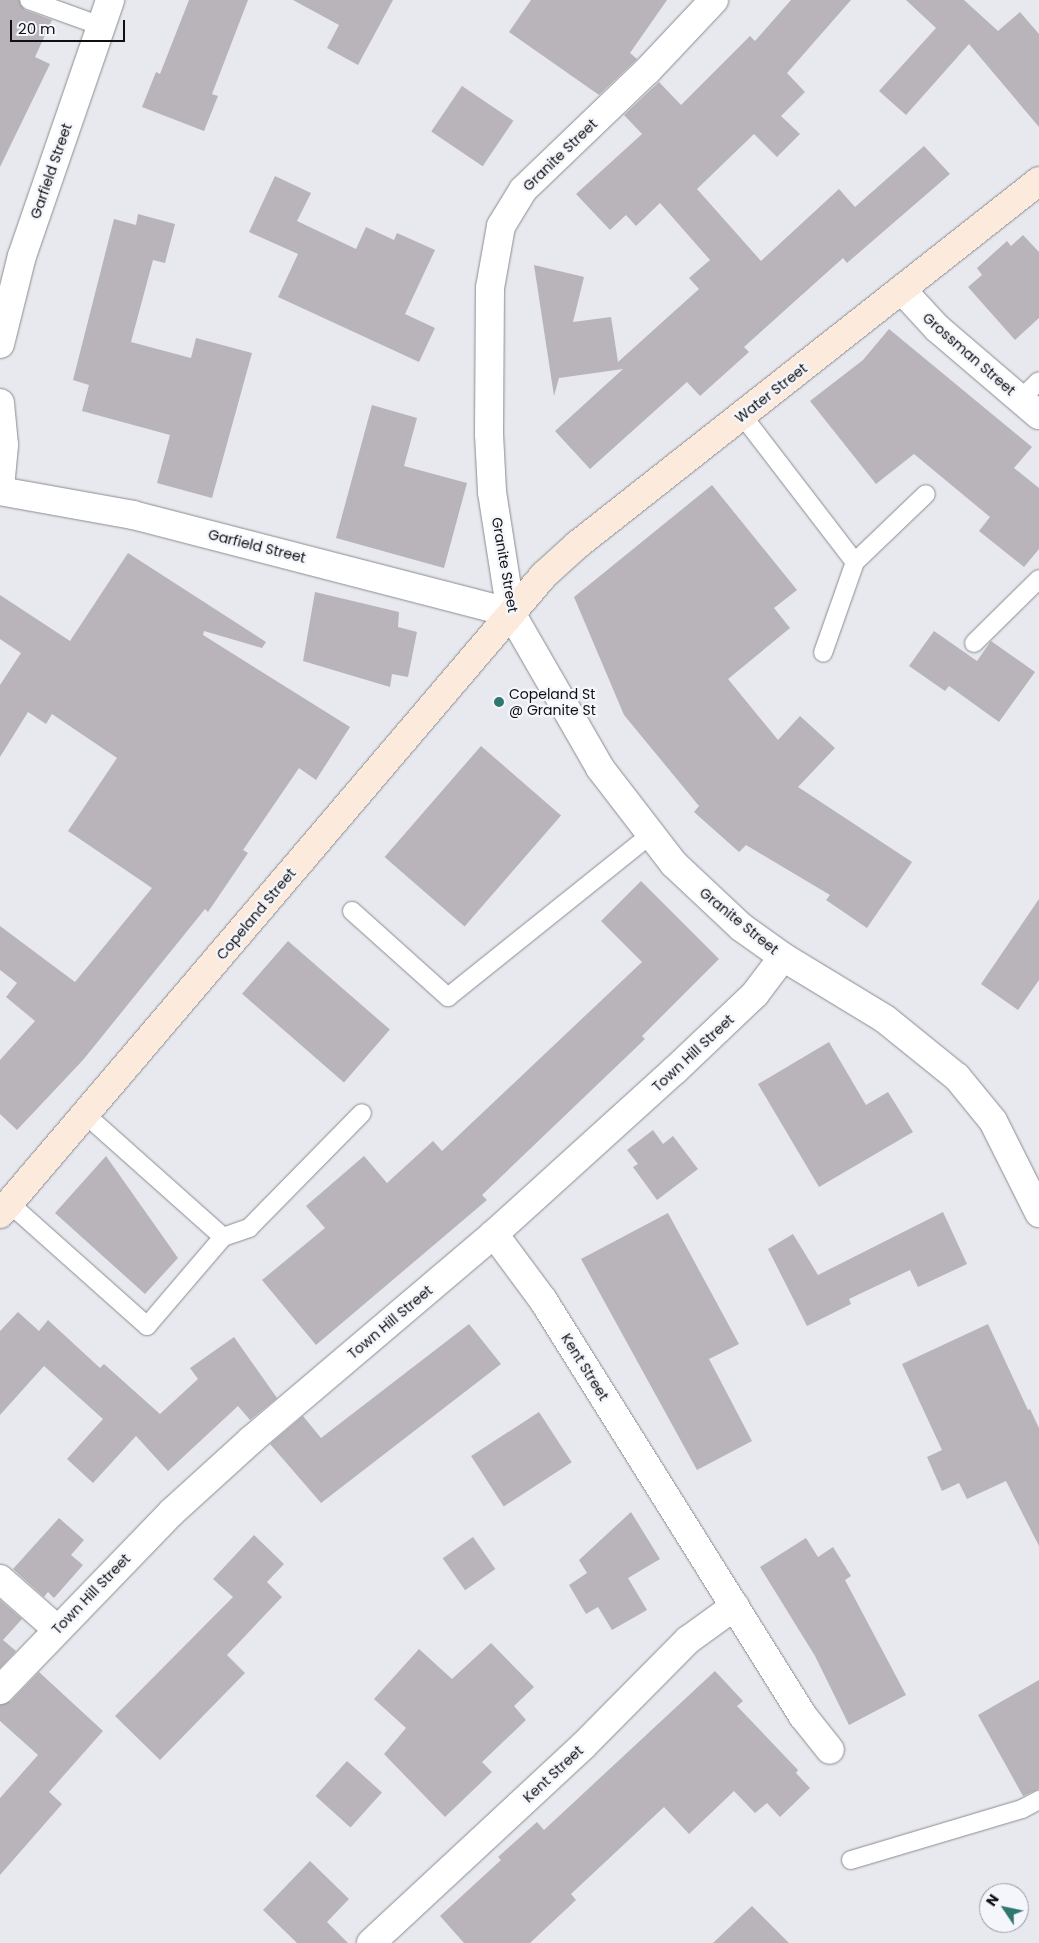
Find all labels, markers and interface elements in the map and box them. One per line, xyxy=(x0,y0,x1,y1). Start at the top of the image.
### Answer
scale bar xyxy=(12,10,128,42)
text: 20 m xyxy=(18,18,56,39)
street label: Granite Street xyxy=(519,115,601,195)
street label: Garfield Street xyxy=(27,121,75,221)
street label: Grossman Street xyxy=(919,309,1019,399)
street label: Water Street xyxy=(732,360,810,426)
street label: Granite Street xyxy=(488,516,522,614)
street label: Garfield Street xyxy=(206,526,308,566)
place label: Copeland St @ Granite St xyxy=(509,686,596,719)
marker: Copeland St @ Granite St xyxy=(493,696,505,708)
street label: Copeland Street xyxy=(213,865,299,963)
street label: Granite Street xyxy=(696,884,782,958)
street label: Town Hill Street xyxy=(649,1011,737,1095)
street label: Town Hill Street xyxy=(344,1282,436,1362)
street label: Kent Street xyxy=(558,1330,612,1404)
street label: Town Hill Street xyxy=(48,1550,134,1638)
street label: Kent Street xyxy=(520,1742,586,1806)
north arrow xyxy=(979,1883,1029,1933)
text: N xyxy=(981,1890,1004,1910)

